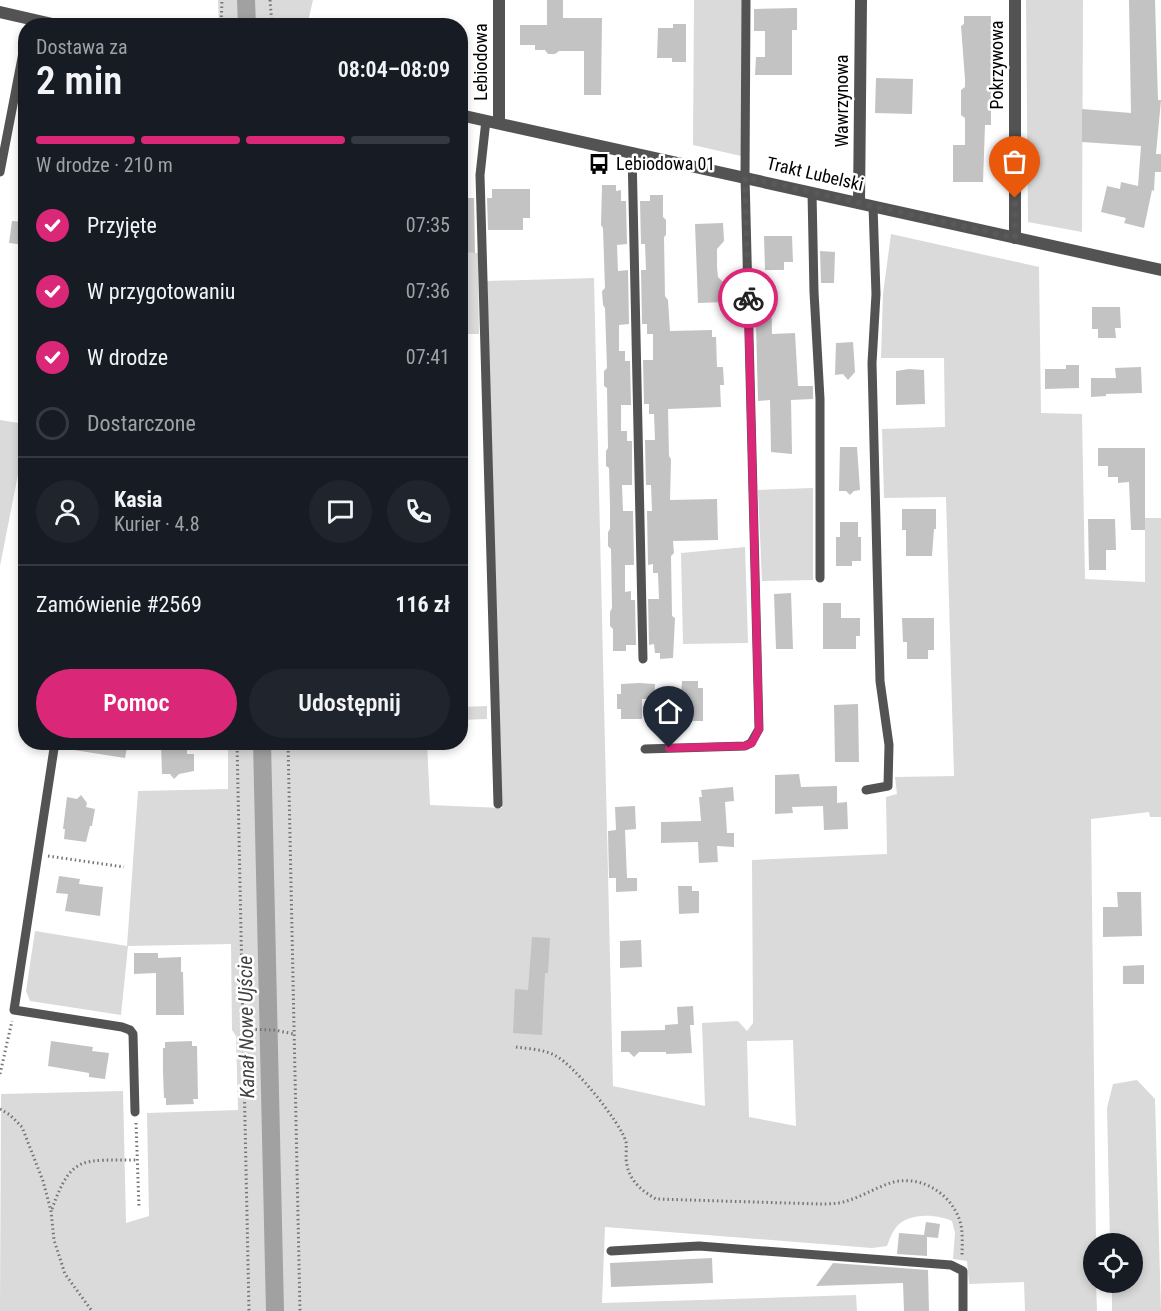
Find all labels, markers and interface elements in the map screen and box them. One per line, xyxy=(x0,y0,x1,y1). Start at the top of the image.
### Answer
street label: Pokrzywowa xyxy=(986,21,1007,109)
street label: Lebiodowa xyxy=(470,23,491,101)
text: Dostawa za xyxy=(36,35,128,59)
street label: Wawrzynowa xyxy=(831,55,852,147)
text: 08:04–08:09 xyxy=(338,57,450,82)
text: 2 min xyxy=(36,58,122,104)
pin xyxy=(989,136,1040,198)
icon: bag xyxy=(998,145,1031,178)
bus stop icon: Lebiodowa 01 xyxy=(587,152,611,176)
street label: Trakt Lubelski xyxy=(765,152,866,195)
text: W drodze · 210 m xyxy=(36,153,173,177)
place label: Lebiodowa 01 xyxy=(616,153,715,174)
icon: check xyxy=(36,209,69,242)
text: Przyjęte xyxy=(87,213,157,238)
text: 07:35 xyxy=(406,213,450,237)
courier xyxy=(718,268,778,328)
icon: check xyxy=(36,275,69,308)
text: W przygotowaniu xyxy=(87,279,235,304)
text: 07:36 xyxy=(406,279,450,303)
icon: bike xyxy=(732,282,765,315)
icon: check xyxy=(36,341,69,374)
text: W drodze xyxy=(87,345,168,370)
text: 07:41 xyxy=(406,345,450,369)
text: Dostarczone xyxy=(87,411,196,436)
button: person xyxy=(36,480,99,543)
button: chat xyxy=(309,480,372,543)
button: phone xyxy=(387,480,450,543)
text: Kasia xyxy=(114,487,162,512)
text: Kurier · 4.8 xyxy=(114,512,200,536)
text: Zamówienie #2569 xyxy=(36,592,202,617)
text: 116 zł xyxy=(395,592,450,617)
button: Pomoc xyxy=(36,669,237,738)
button: Udostępnij xyxy=(249,669,450,738)
pin xyxy=(643,686,694,748)
icon: home xyxy=(652,695,685,728)
water label: Kanał Nowe Ujście xyxy=(233,956,259,1098)
map controls xyxy=(1083,1233,1143,1293)
button: locate xyxy=(1083,1233,1143,1293)

